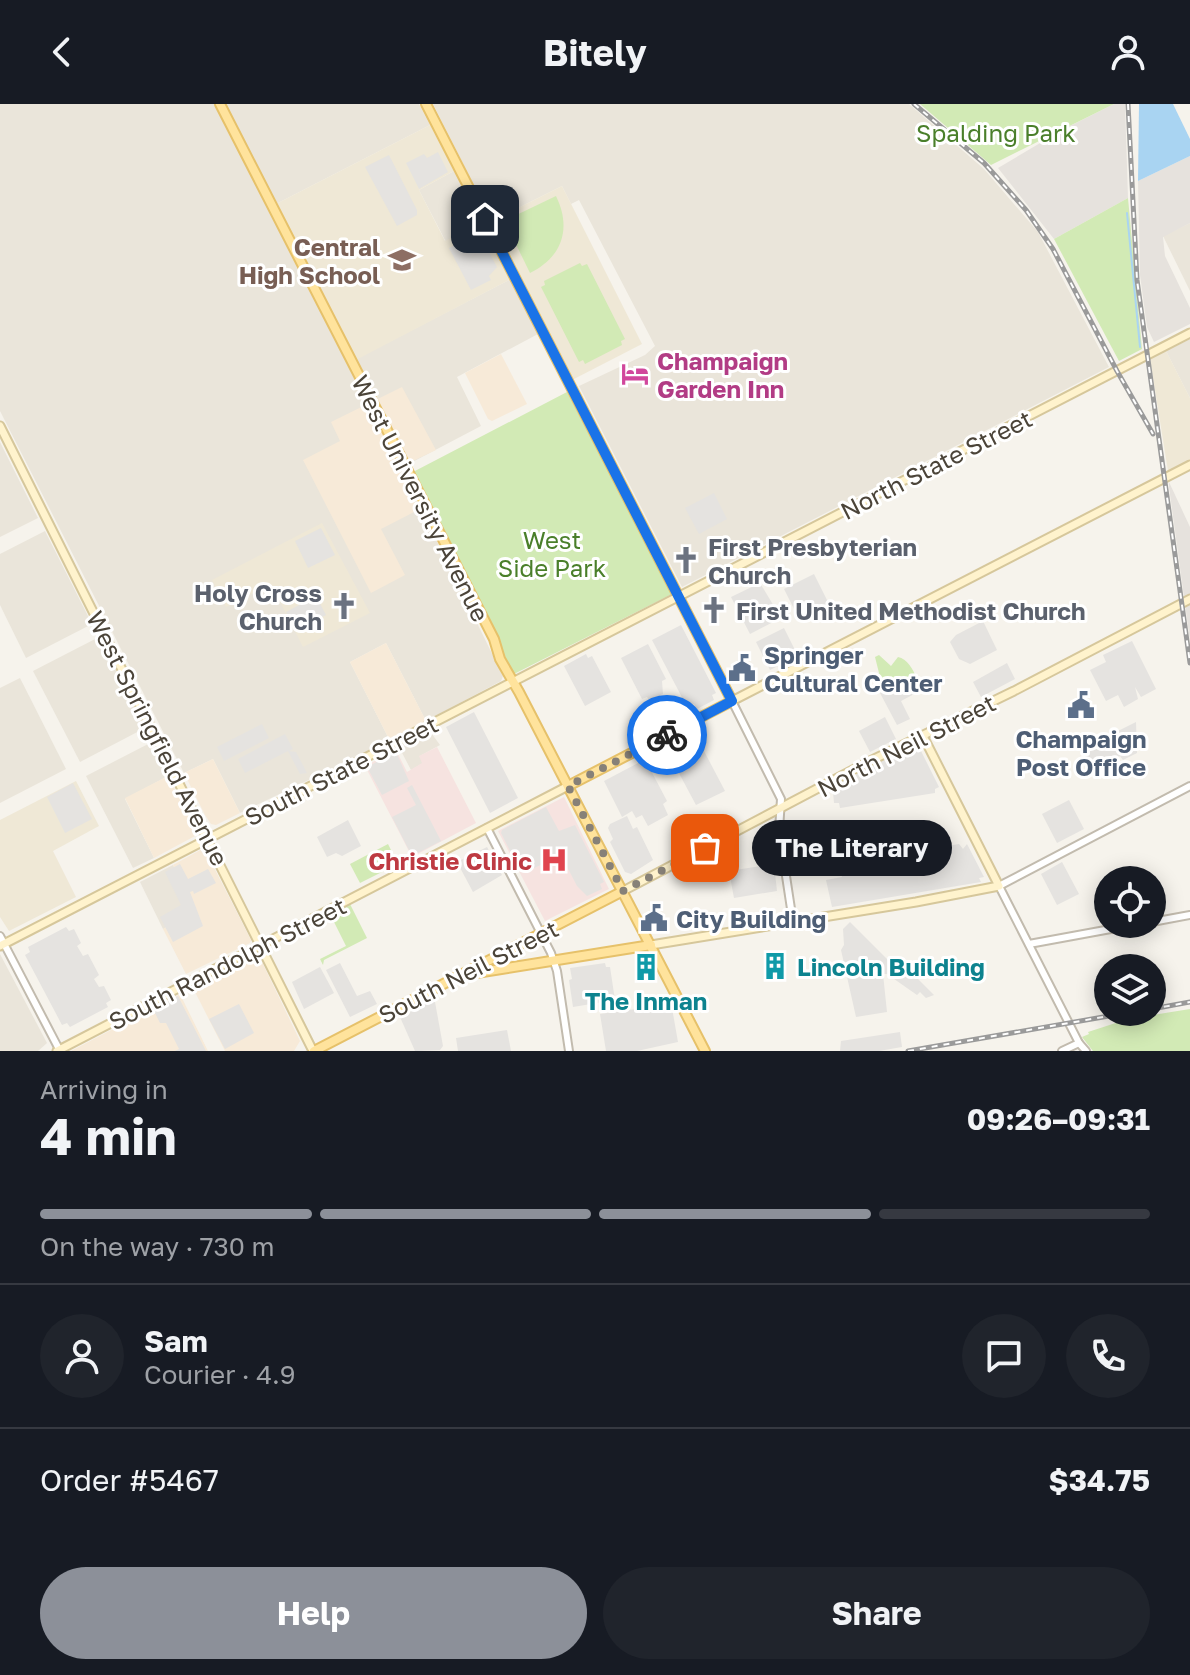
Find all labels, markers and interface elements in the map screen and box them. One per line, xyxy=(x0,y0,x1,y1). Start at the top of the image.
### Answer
icon: back xyxy=(40,30,84,74)
icon: person xyxy=(1106,30,1150,74)
text: Bitely xyxy=(543,31,647,74)
park label: Spalding Park xyxy=(916,118,1076,147)
pin xyxy=(451,185,519,253)
icon: home xyxy=(463,197,507,241)
place label: Central High School xyxy=(239,232,380,289)
school or university icon: Central High School xyxy=(387,245,417,275)
place label: Champaign Garden Inn xyxy=(657,346,788,403)
hotel icon: Champaign Garden Inn xyxy=(620,359,650,389)
street label: West University Avenue xyxy=(346,370,496,626)
street label: North State Street xyxy=(835,403,1037,525)
park label: West Side Park xyxy=(498,525,606,582)
place label: First Presbyterian Church xyxy=(708,532,917,589)
church icon: First Presbyterian Church xyxy=(671,545,701,575)
place label: Holy Cross Church xyxy=(194,578,322,635)
church icon: Holy Cross Church xyxy=(329,591,359,621)
church icon: First United Methodist Church xyxy=(699,595,729,625)
place label: First United Methodist Church xyxy=(736,596,1086,625)
street label: West Springfield Avenue xyxy=(81,606,235,870)
place label: Springer Cultural Center xyxy=(764,640,943,697)
public building icon: Springer Cultural Center xyxy=(727,653,757,683)
street label: North Neil Street xyxy=(812,688,1000,802)
public building icon: Champaign Post Office xyxy=(1066,690,1096,720)
courier xyxy=(627,695,707,775)
street label: South State Street xyxy=(240,709,442,831)
icon: bike xyxy=(645,713,689,757)
place label: Champaign Post Office xyxy=(1015,724,1147,781)
pin xyxy=(671,814,739,882)
callout: The Literary xyxy=(753,820,953,876)
icon: bag xyxy=(683,826,727,870)
text: The Literary xyxy=(775,832,929,863)
hospital icon: Christie Clinic xyxy=(539,845,569,875)
place label: Christie Clinic xyxy=(368,846,532,875)
map controls xyxy=(1094,866,1166,1026)
button: locate xyxy=(1094,866,1166,938)
street label: South Randolph Street xyxy=(103,891,351,1035)
public building icon: City Building xyxy=(639,903,669,933)
place label: City Building xyxy=(676,904,826,933)
street label: South Neil Street xyxy=(373,913,563,1029)
building icon: Lincoln Building xyxy=(760,951,790,981)
building icon: The Inman xyxy=(631,952,661,982)
place label: Lincoln Building xyxy=(797,952,985,981)
button: layers xyxy=(1094,954,1166,1026)
place label: The Inman xyxy=(585,986,707,1015)
text: Arriving in xyxy=(40,1074,168,1105)
text: 09:26–09:31 xyxy=(967,1101,1150,1137)
text: 4 min xyxy=(40,1104,177,1166)
text: On the way · 730 m xyxy=(40,1231,274,1262)
button: person xyxy=(40,1314,124,1398)
button: chat xyxy=(962,1314,1046,1398)
button: phone xyxy=(1066,1314,1150,1398)
text: Sam xyxy=(144,1323,208,1359)
text: Courier · 4.9 xyxy=(144,1359,296,1390)
text: Order #5467 xyxy=(40,1462,219,1498)
text: $34.75 xyxy=(1049,1462,1150,1498)
button: Help xyxy=(40,1567,587,1659)
button: Share xyxy=(603,1567,1150,1659)

